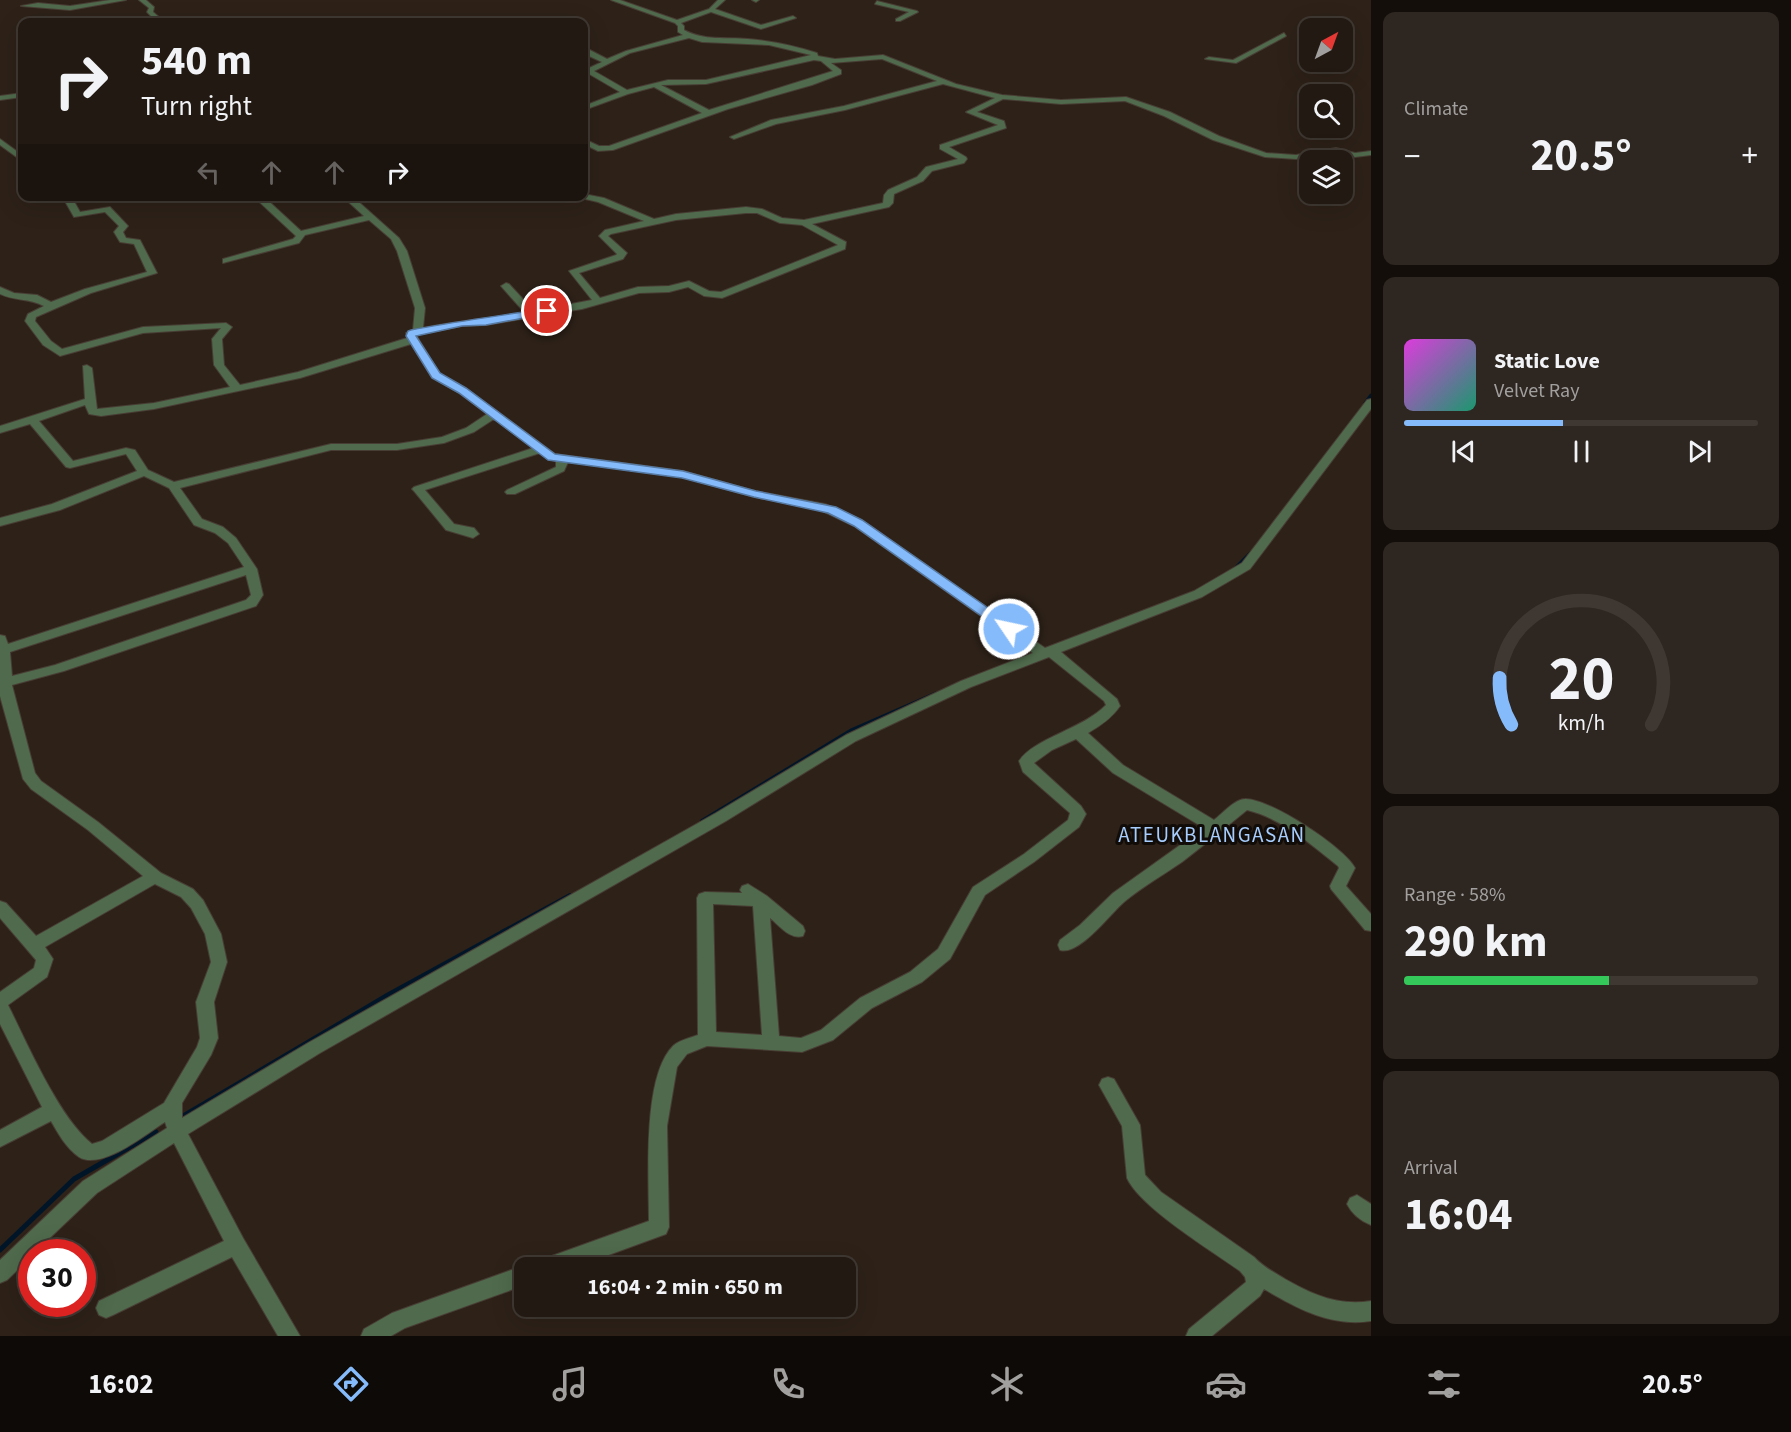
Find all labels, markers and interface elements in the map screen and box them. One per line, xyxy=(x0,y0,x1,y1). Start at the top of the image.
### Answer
north arrow xyxy=(1299,18,1353,72)
map controls xyxy=(1299,18,1353,204)
text: 540 m xyxy=(141,31,252,91)
icon: right xyxy=(42,42,120,120)
button: search xyxy=(1299,84,1353,138)
text: Turn right xyxy=(141,87,252,126)
text: Climate xyxy=(1404,95,1468,123)
text: 20.5° xyxy=(1530,124,1632,188)
text: − xyxy=(1404,133,1420,180)
text: + xyxy=(1742,133,1758,180)
button: layers xyxy=(1299,150,1353,204)
icon: left xyxy=(192,156,225,189)
icon: ahead xyxy=(255,156,288,189)
icon: ahead xyxy=(318,156,351,189)
icon: right xyxy=(381,156,414,189)
pin xyxy=(521,285,572,336)
icon: arrive xyxy=(530,294,563,327)
text: Static Love xyxy=(1494,345,1600,377)
text: Velvet Ray xyxy=(1494,377,1580,405)
icon: previous xyxy=(1447,435,1480,468)
icon: pause xyxy=(1565,435,1598,468)
icon: next xyxy=(1683,435,1716,468)
position arrow xyxy=(977,597,1041,661)
text: 20 xyxy=(1548,635,1614,724)
text: km/h xyxy=(1557,708,1605,739)
district label: ATEUKBLANGASAN xyxy=(1118,820,1306,850)
text: Range · 58% xyxy=(1404,881,1505,909)
text: 290 km xyxy=(1404,910,1548,974)
text: Arrival xyxy=(1404,1154,1458,1182)
text: 16:04 xyxy=(1404,1183,1513,1247)
speed limit sign: 30 xyxy=(18,1239,96,1317)
text: 16:04 · 2 min · 650 m xyxy=(587,1271,783,1303)
icon: directions xyxy=(330,1363,372,1405)
icon: music xyxy=(549,1363,591,1405)
icon: phone xyxy=(767,1363,809,1405)
icon: climate xyxy=(986,1363,1028,1405)
icon: car xyxy=(1205,1363,1247,1405)
icon: filters xyxy=(1423,1363,1465,1405)
text: 16:02 xyxy=(88,1365,153,1404)
text: 20.5° xyxy=(1642,1365,1703,1404)

